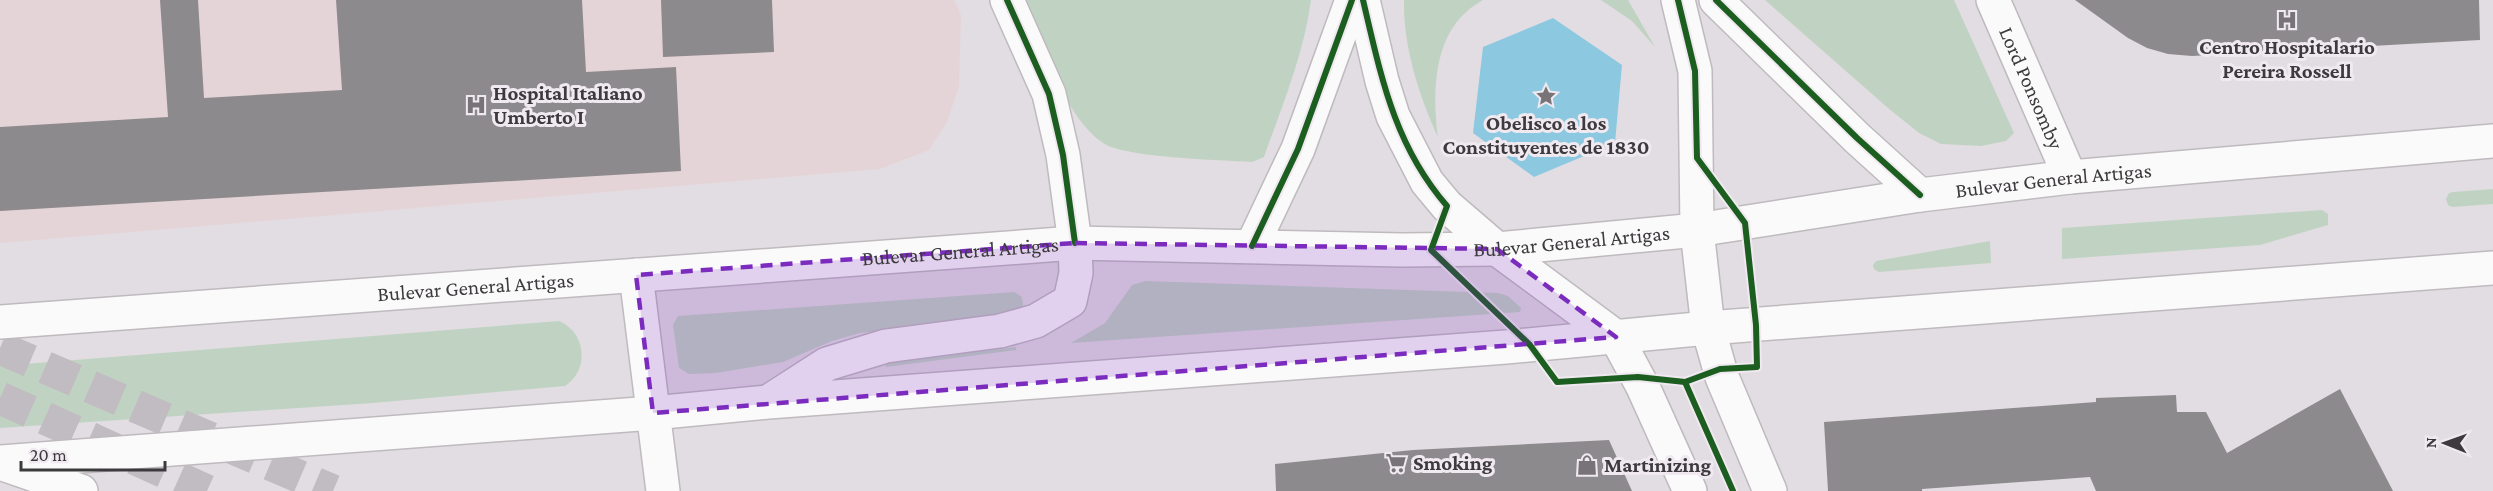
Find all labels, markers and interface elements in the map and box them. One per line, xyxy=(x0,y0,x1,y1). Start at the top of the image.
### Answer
hospital icon: Centro Hospitalario Pereira Rossell xyxy=(2275,8,2299,32)
street label: Lord Ponsomby xyxy=(1994,23,2069,153)
place label: Centro Hospitalario Pereira Rossell xyxy=(2199,35,2375,83)
place label: Hospital Italiano Umberto I xyxy=(493,81,643,129)
place icon: Obelisco a los Constituyentes de 1830 xyxy=(1534,84,1558,108)
hospital icon: Hospital Italiano Umberto I xyxy=(464,93,488,117)
place label: Obelisco a los Constituyentes de 1830 xyxy=(1443,111,1649,159)
street label: Bulevar General Artigas xyxy=(1954,158,2153,203)
street label: Bulevar General Artigas xyxy=(1473,221,1671,261)
street label: Bulevar General Artigas xyxy=(861,232,1060,271)
street label: Bulevar General Artigas xyxy=(376,268,575,306)
north arrow xyxy=(2415,413,2475,473)
scale bar xyxy=(21,434,165,472)
text: N xyxy=(2422,437,2439,448)
text: 20 m xyxy=(30,445,67,465)
supermarket icon: Smoking xyxy=(1384,451,1408,475)
place label: Smoking xyxy=(1413,451,1493,475)
shop icon: Martinizing xyxy=(1575,453,1599,477)
place label: Martinizing xyxy=(1604,453,1711,477)

